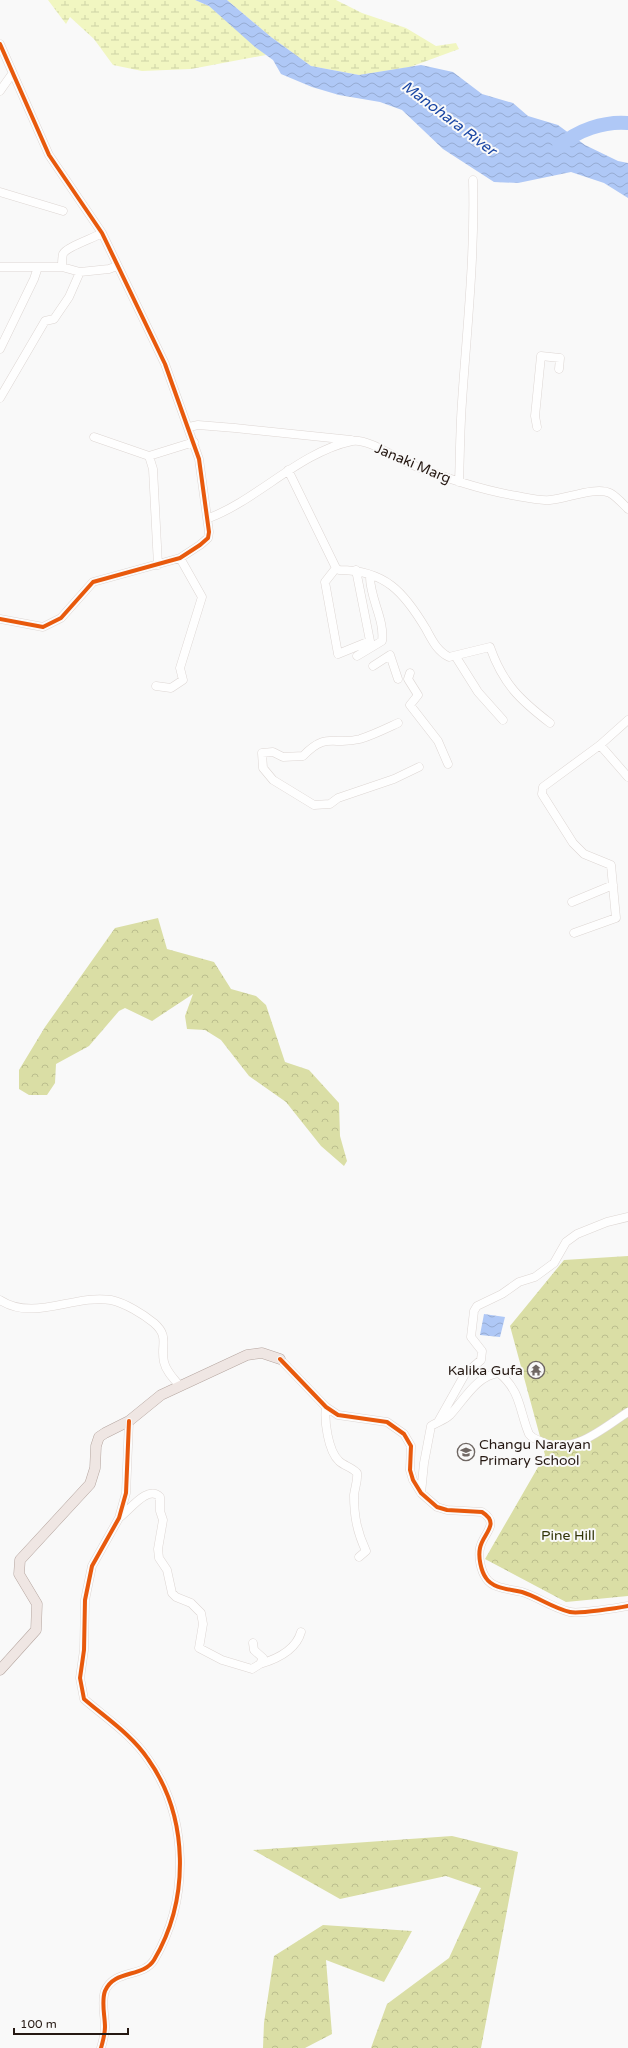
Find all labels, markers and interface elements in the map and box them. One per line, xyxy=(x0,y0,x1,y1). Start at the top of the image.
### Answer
water label: Manohara River xyxy=(398,77,501,161)
street label: Janaki Marg xyxy=(372,440,453,487)
temple icon: Kalika Gufa xyxy=(526,1360,546,1380)
place label: Kalika Gufa xyxy=(448,1362,523,1379)
place label: Changu Narayan Primary School xyxy=(479,1436,591,1469)
school or university icon: Changu Narayan Primary School xyxy=(456,1442,476,1462)
park label: Pine Hill xyxy=(541,1527,595,1544)
scale bar xyxy=(14,2010,128,2036)
text: 100 m xyxy=(20,2017,57,2031)

